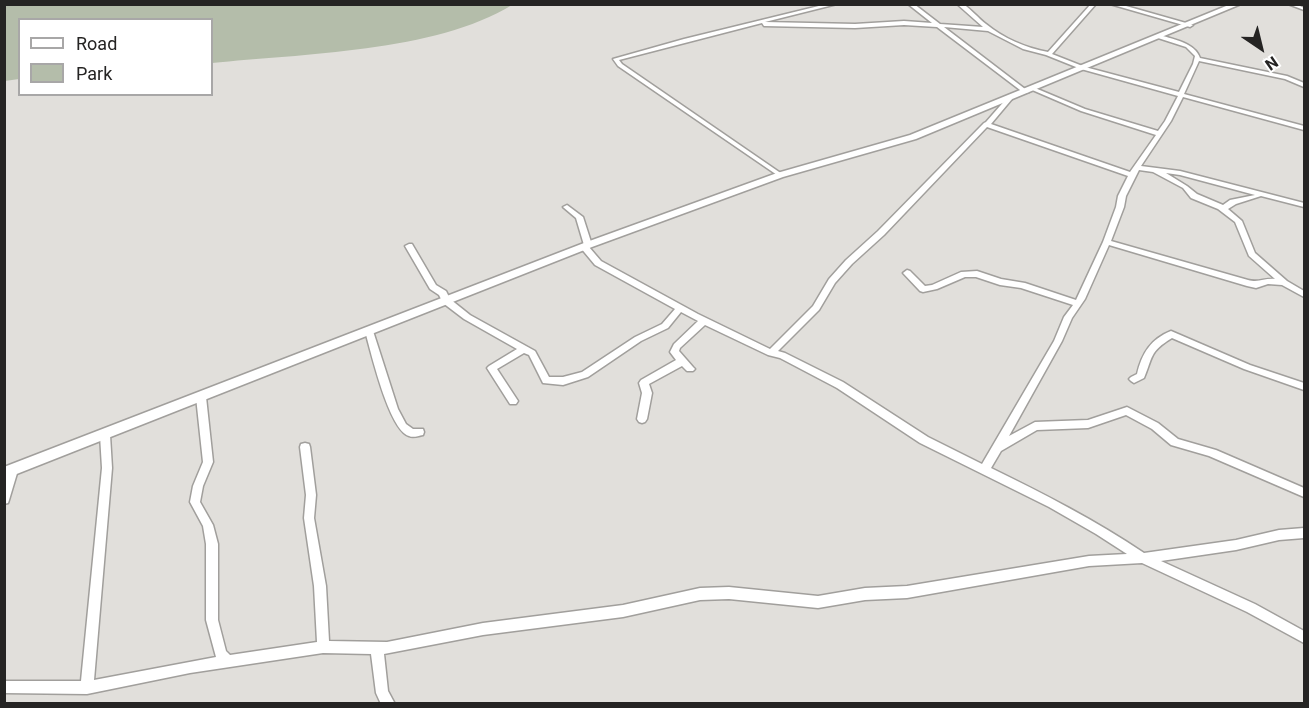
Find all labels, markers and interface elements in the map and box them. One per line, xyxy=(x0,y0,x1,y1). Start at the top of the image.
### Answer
legend xyxy=(18,18,213,96)
north arrow xyxy=(1231,18,1291,78)
text: Road xyxy=(76,33,117,54)
text: N xyxy=(1262,52,1282,74)
text: Park xyxy=(76,63,112,84)

